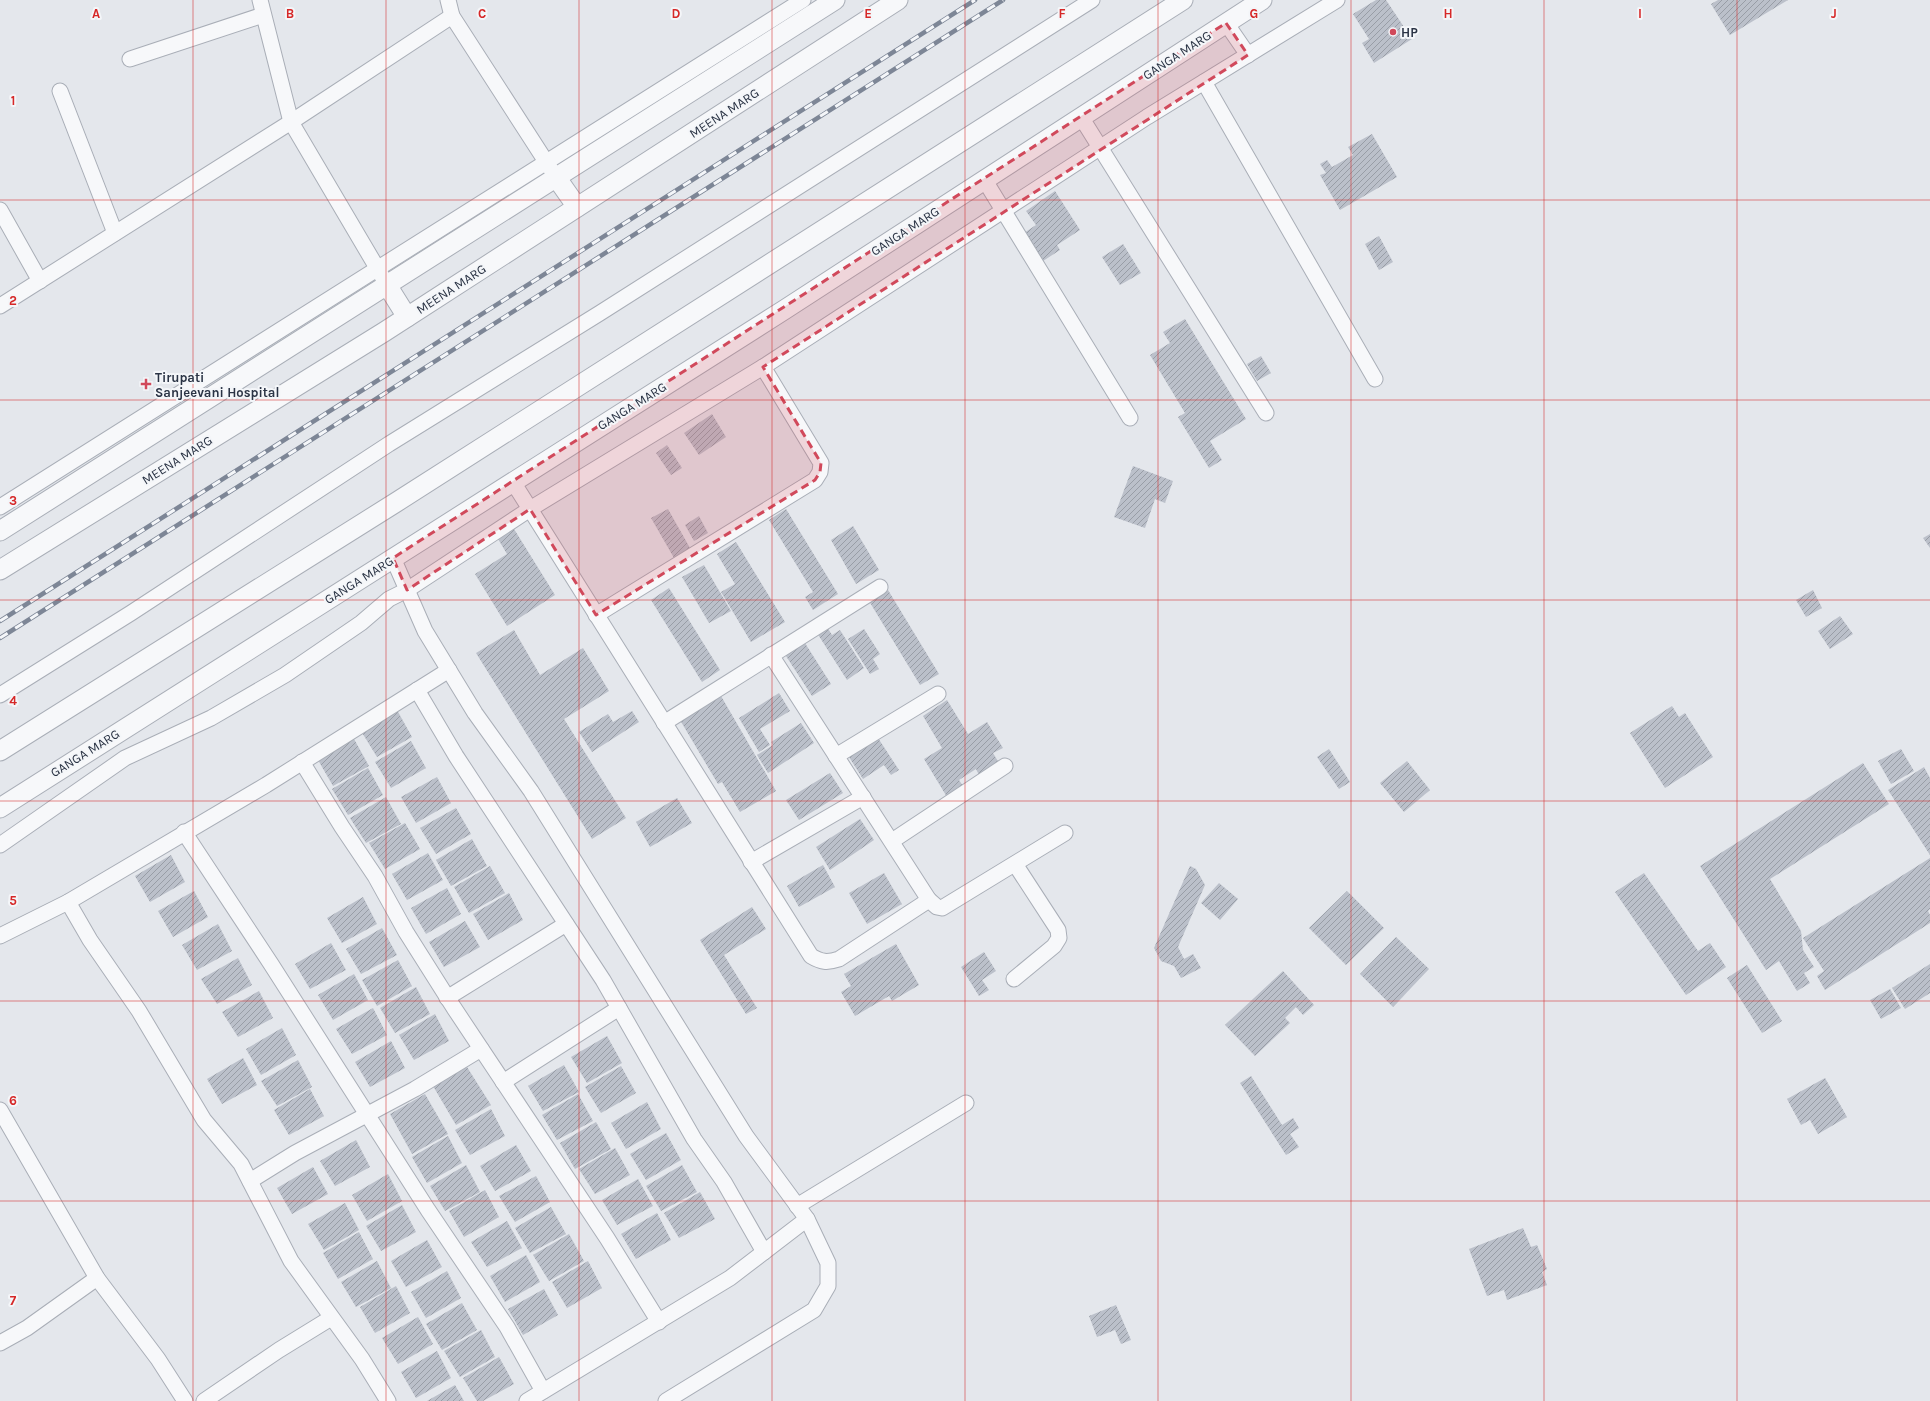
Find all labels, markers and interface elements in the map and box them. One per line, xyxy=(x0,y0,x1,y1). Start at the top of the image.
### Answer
text: A xyxy=(92,6,100,21)
text: B xyxy=(286,6,294,21)
text: C xyxy=(478,6,486,21)
text: D xyxy=(672,6,681,21)
text: E xyxy=(864,6,872,21)
text: F xyxy=(1058,6,1066,21)
text: G xyxy=(1250,6,1258,21)
text: H xyxy=(1443,6,1453,21)
text: I xyxy=(1638,6,1642,21)
text: J xyxy=(1831,6,1837,21)
place label: HP xyxy=(1401,25,1418,40)
street label: GANGA MARG xyxy=(1140,27,1214,83)
marker: HP xyxy=(1388,27,1398,37)
street label: MEENA MARG xyxy=(686,85,762,141)
text: 1 xyxy=(11,93,15,108)
street label: GANGA MARG xyxy=(868,203,942,259)
street label: MEENA MARG xyxy=(413,261,489,317)
text: 2 xyxy=(9,293,17,308)
place label: Tirupati Sanjeevani Hospital xyxy=(155,370,279,400)
marker: Tirupati Sanjeevani Hospital xyxy=(140,378,152,390)
street label: GANGA MARG xyxy=(595,379,669,433)
street label: MEENA MARG xyxy=(139,432,215,488)
text: 3 xyxy=(9,493,17,508)
street label: GANGA MARG xyxy=(322,553,396,607)
text: 4 xyxy=(9,693,17,708)
street label: GANGA MARG xyxy=(48,726,122,780)
text: 5 xyxy=(9,893,17,908)
text: 6 xyxy=(9,1093,17,1108)
text: 7 xyxy=(10,1293,17,1308)

